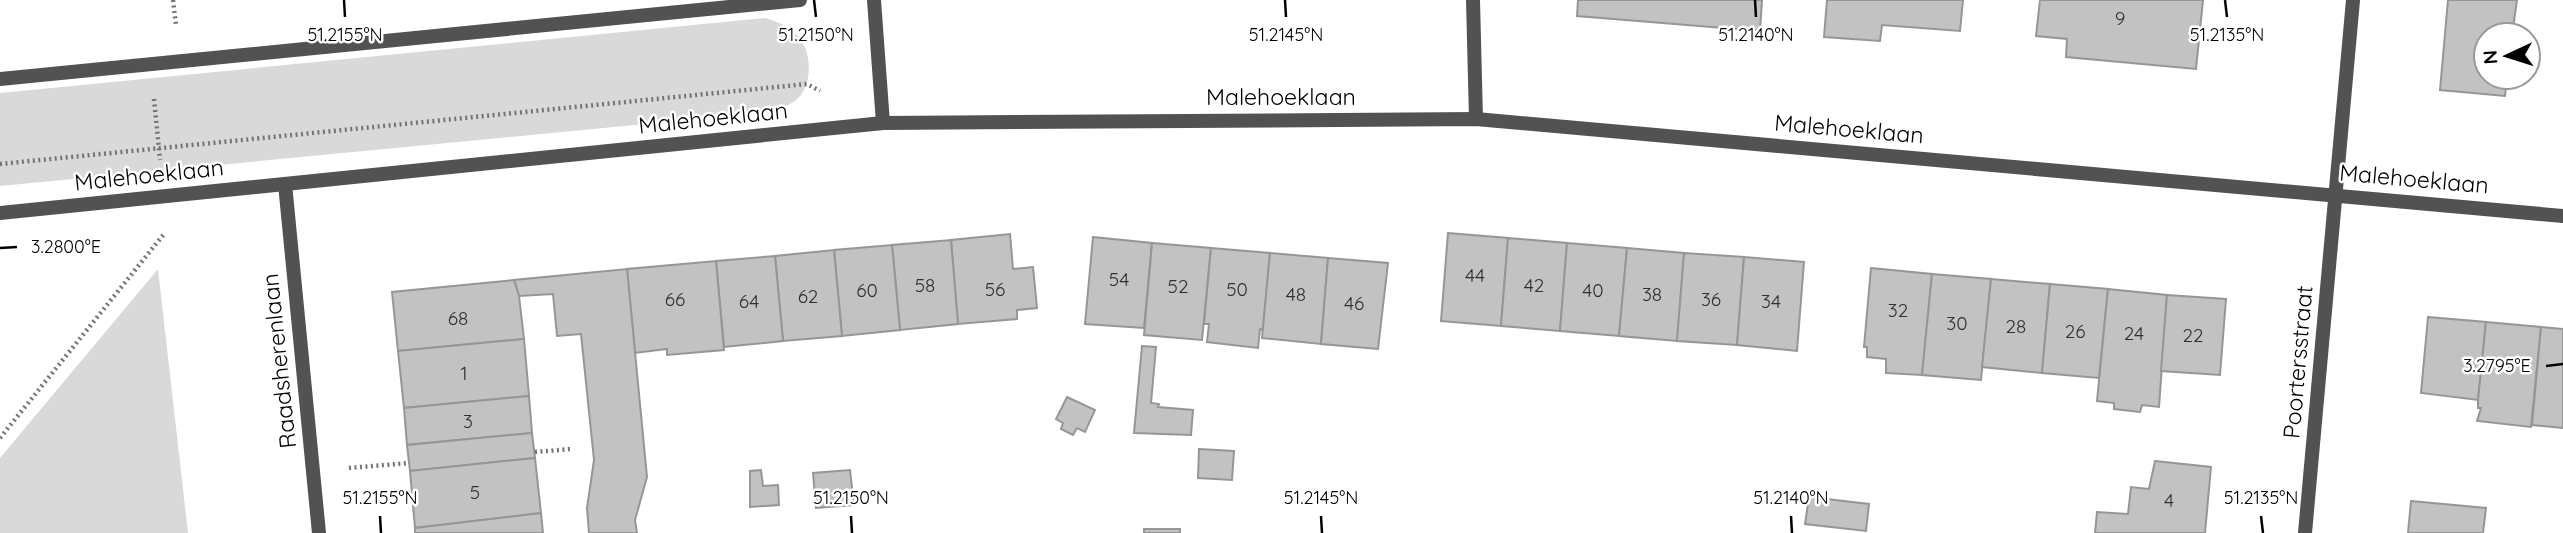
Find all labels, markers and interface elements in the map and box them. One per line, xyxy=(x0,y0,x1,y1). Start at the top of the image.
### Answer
house number: 9 xyxy=(2115,6,2125,30)
north arrow xyxy=(2472,21,2542,91)
text: 51.2155°N xyxy=(307,23,383,46)
text: 51.2150°N xyxy=(778,23,854,46)
text: 51.2145°N xyxy=(1249,23,1323,46)
text: 51.2140°N xyxy=(1718,23,1794,46)
text: 51.2135°N xyxy=(2190,23,2264,46)
text: N xyxy=(2478,49,2502,65)
street label: Malehoeklaan xyxy=(1206,82,1356,111)
street label: Malehoeklaan xyxy=(637,95,789,140)
street label: Malehoeklaan xyxy=(1773,108,1925,149)
street label: Malehoeklaan xyxy=(73,152,225,197)
street label: Malehoeklaan xyxy=(2338,158,2490,199)
text: 3.2800°E xyxy=(31,235,101,258)
house number: 44 xyxy=(1465,263,1485,287)
house number: 54 xyxy=(1109,267,1129,291)
street label: Raadsherenlaan xyxy=(255,272,302,450)
house number: 58 xyxy=(915,273,935,297)
house number: 42 xyxy=(1524,273,1544,297)
house number: 52 xyxy=(1168,274,1188,298)
house number: 56 xyxy=(985,277,1005,301)
house number: 50 xyxy=(1226,277,1248,301)
house number: 60 xyxy=(856,278,878,302)
house number: 40 xyxy=(1582,278,1604,302)
house number: 48 xyxy=(1286,282,1306,306)
house number: 38 xyxy=(1642,282,1662,306)
house number: 62 xyxy=(798,284,818,308)
street label: Poortersstraat xyxy=(2276,284,2319,440)
house number: 66 xyxy=(665,287,685,311)
house number: 36 xyxy=(1701,287,1721,311)
house number: 64 xyxy=(739,289,759,313)
house number: 34 xyxy=(1761,289,1781,313)
house number: 46 xyxy=(1344,291,1364,315)
house number: 32 xyxy=(1888,298,1908,322)
house number: 68 xyxy=(448,306,468,330)
house number: 30 xyxy=(1946,311,1968,335)
house number: 28 xyxy=(2006,314,2026,338)
house number: 26 xyxy=(2065,319,2085,343)
house number: 24 xyxy=(2124,321,2144,345)
house number: 22 xyxy=(2182,323,2204,347)
text: 3.2795°E xyxy=(2463,354,2531,377)
house number: 1 xyxy=(460,361,468,385)
house number: 3 xyxy=(463,409,473,433)
house number: 5 xyxy=(470,480,480,504)
text: 51.2155°N xyxy=(342,486,418,509)
text: 51.2150°N xyxy=(813,486,889,509)
text: 51.2145°N xyxy=(1284,486,1358,509)
text: 51.2140°N xyxy=(1753,486,1829,509)
text: 51.2135°N xyxy=(2224,486,2298,509)
house number: 4 xyxy=(2164,488,2174,512)

